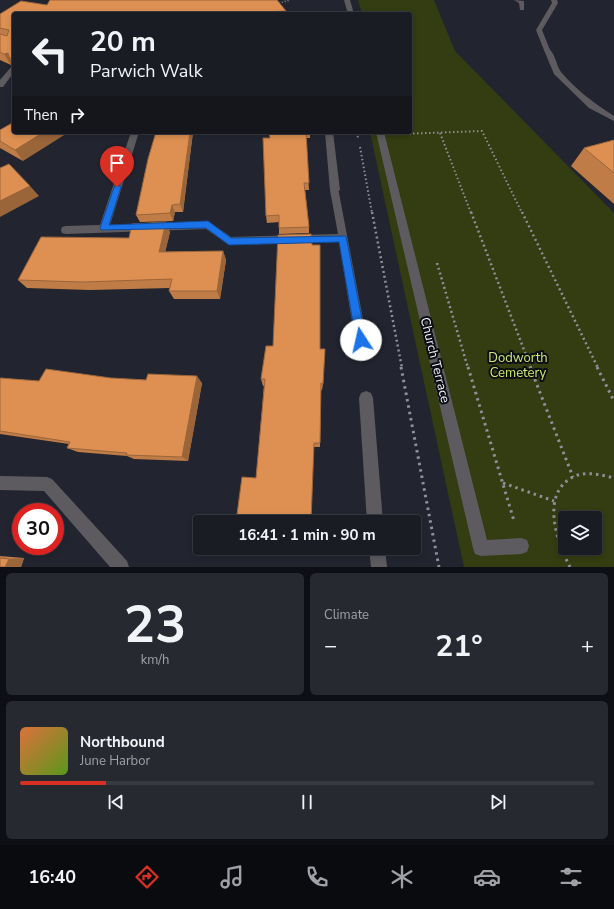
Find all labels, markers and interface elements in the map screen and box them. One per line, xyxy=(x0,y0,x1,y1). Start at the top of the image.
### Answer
text: 20 m xyxy=(90,23,156,61)
icon: left xyxy=(24,28,76,80)
text: Parwich Walk xyxy=(90,59,203,83)
icon: right xyxy=(66,104,88,126)
text: Then xyxy=(24,105,58,125)
pin xyxy=(100,146,134,187)
icon: arrive xyxy=(106,152,128,174)
street label: Church Terrace xyxy=(416,315,454,405)
position arrow xyxy=(340,319,382,361)
park label: Dodworth Cemetery xyxy=(488,349,548,382)
speed limit sign: 30 xyxy=(12,503,64,555)
map controls xyxy=(558,511,602,555)
button: layers xyxy=(558,511,602,555)
text: 16:41 · 1 min · 90 m xyxy=(238,525,376,545)
text: 23 xyxy=(124,589,186,660)
text: Climate xyxy=(324,606,369,624)
text: 21° xyxy=(435,626,483,667)
text: − xyxy=(324,631,337,661)
text: + xyxy=(581,631,594,661)
text: km/h xyxy=(141,651,169,669)
text: Northbound xyxy=(80,732,165,752)
text: June Harbor xyxy=(80,752,150,770)
icon: previous xyxy=(105,791,127,813)
icon: pause xyxy=(296,791,318,813)
icon: next xyxy=(487,791,509,813)
icon: directions xyxy=(133,863,161,891)
icon: music xyxy=(218,863,246,891)
icon: phone xyxy=(303,863,331,891)
icon: climate xyxy=(388,863,416,891)
icon: car xyxy=(473,863,501,891)
icon: filters xyxy=(557,863,585,891)
text: 16:40 xyxy=(28,865,76,889)

